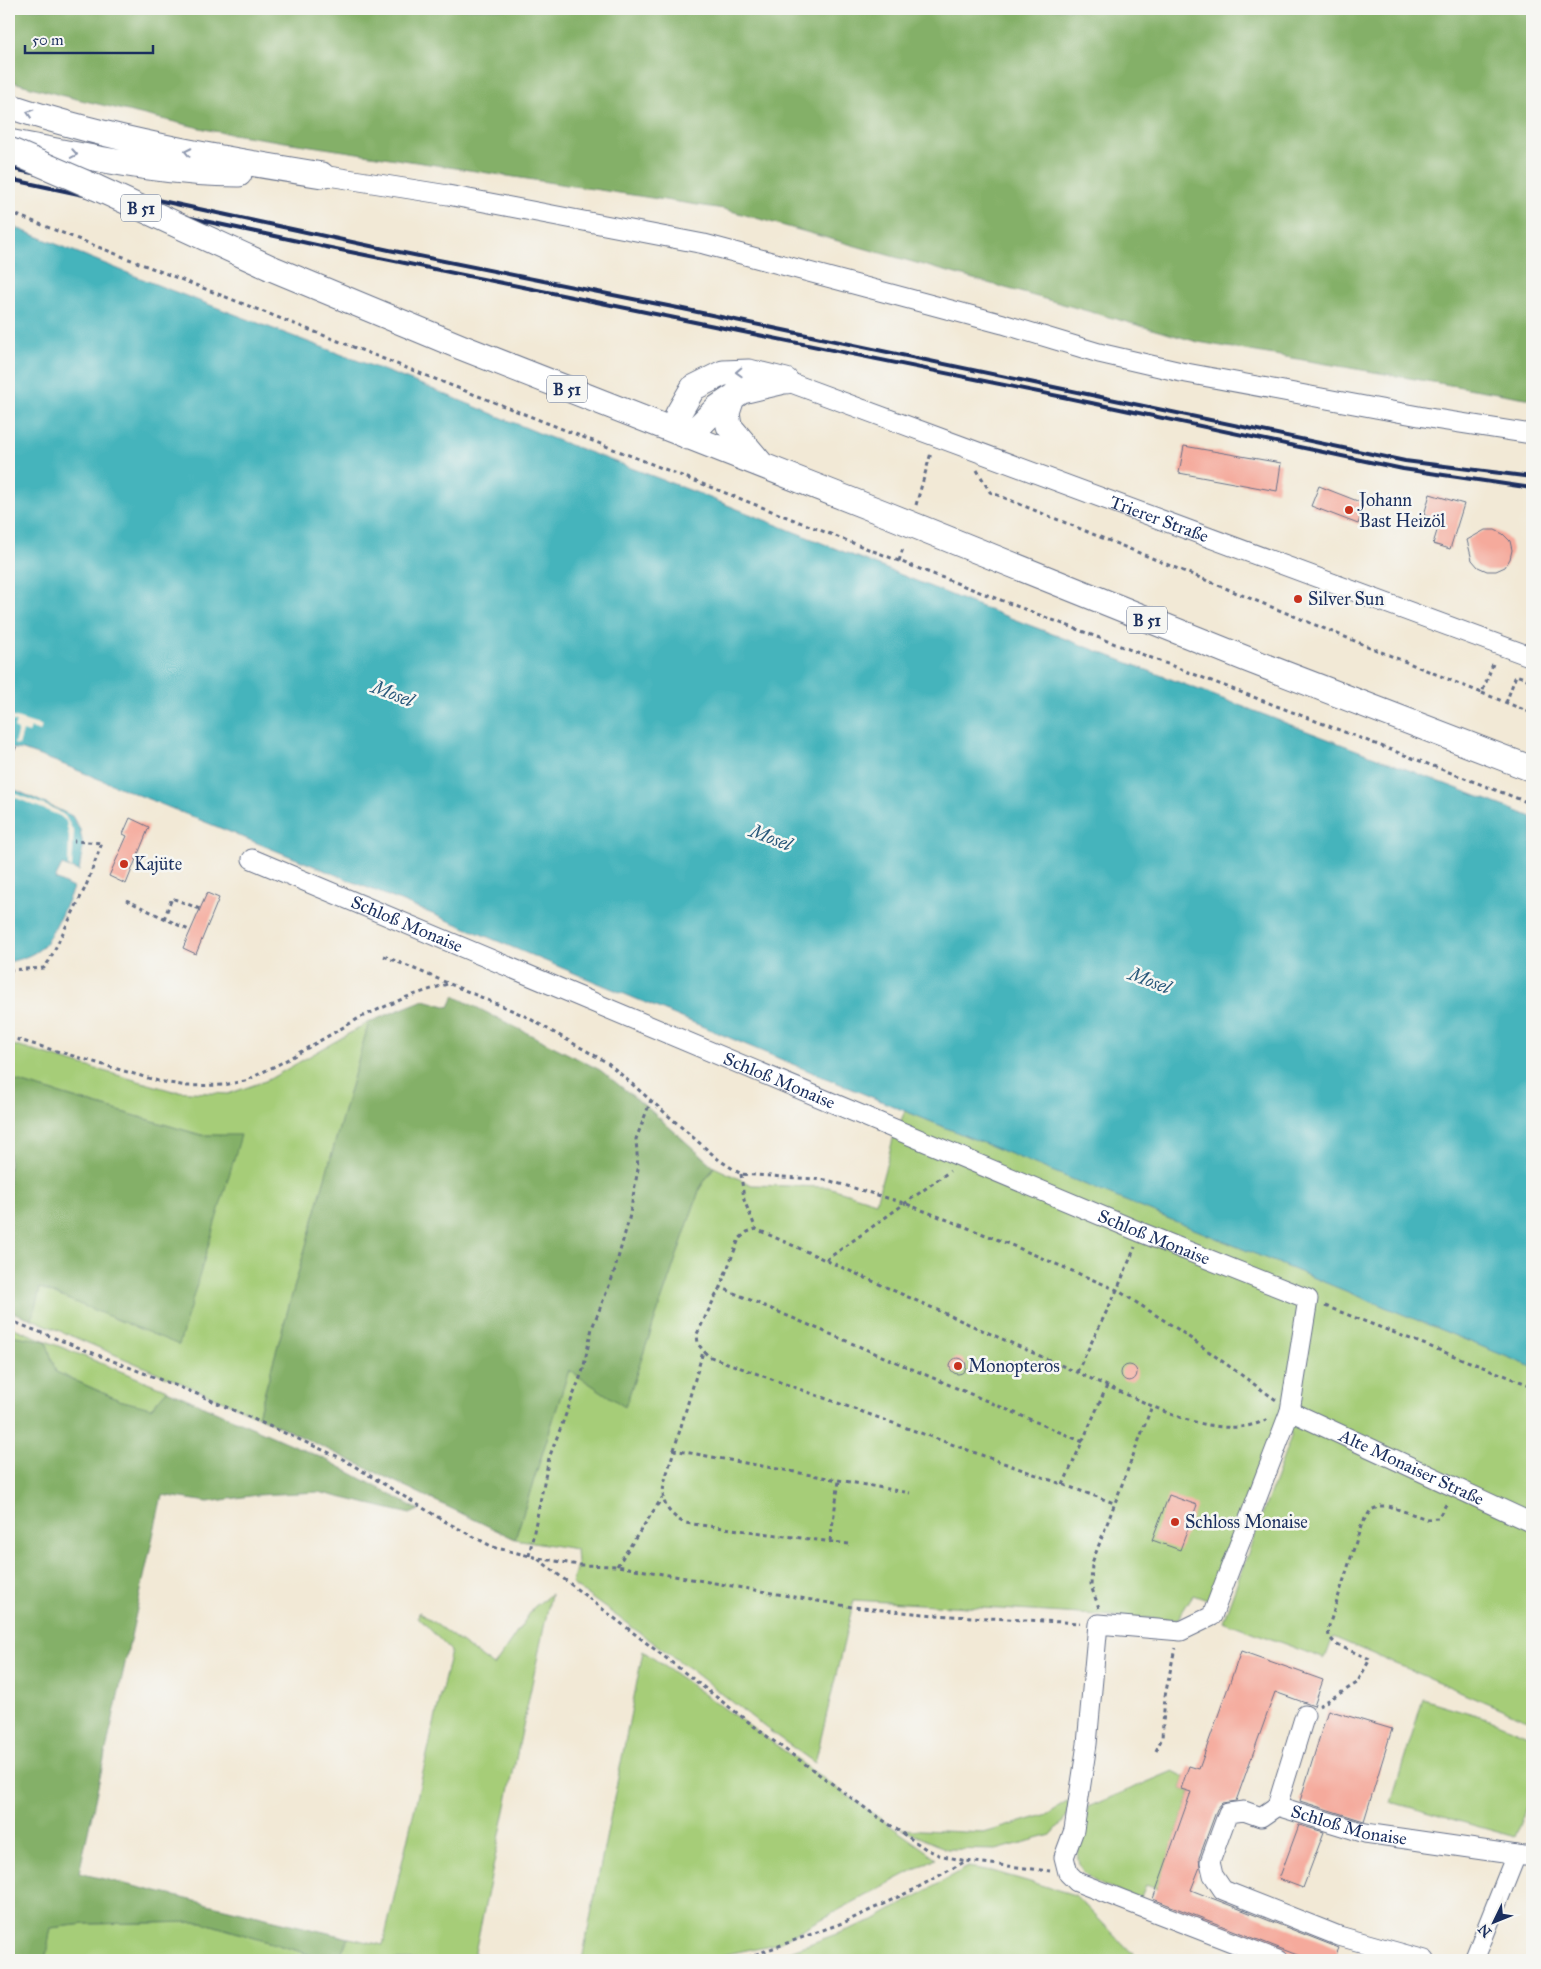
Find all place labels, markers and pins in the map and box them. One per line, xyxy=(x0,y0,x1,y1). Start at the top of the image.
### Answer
place label: Johann Bast Heizöl xyxy=(1357,489,1446,532)
marker: Johann Bast Heizöl xyxy=(1343,504,1355,516)
place label: Silver Sun xyxy=(1308,588,1384,610)
marker: Silver Sun xyxy=(1292,593,1304,605)
place label: Kajüte xyxy=(134,853,182,875)
marker: Kajüte xyxy=(118,858,130,870)
place label: Monopteros xyxy=(968,1355,1060,1377)
marker: Monopteros xyxy=(952,1360,964,1372)
place label: Schloss Monaise xyxy=(1185,1511,1308,1533)
marker: Schloss Monaise xyxy=(1169,1516,1181,1528)

